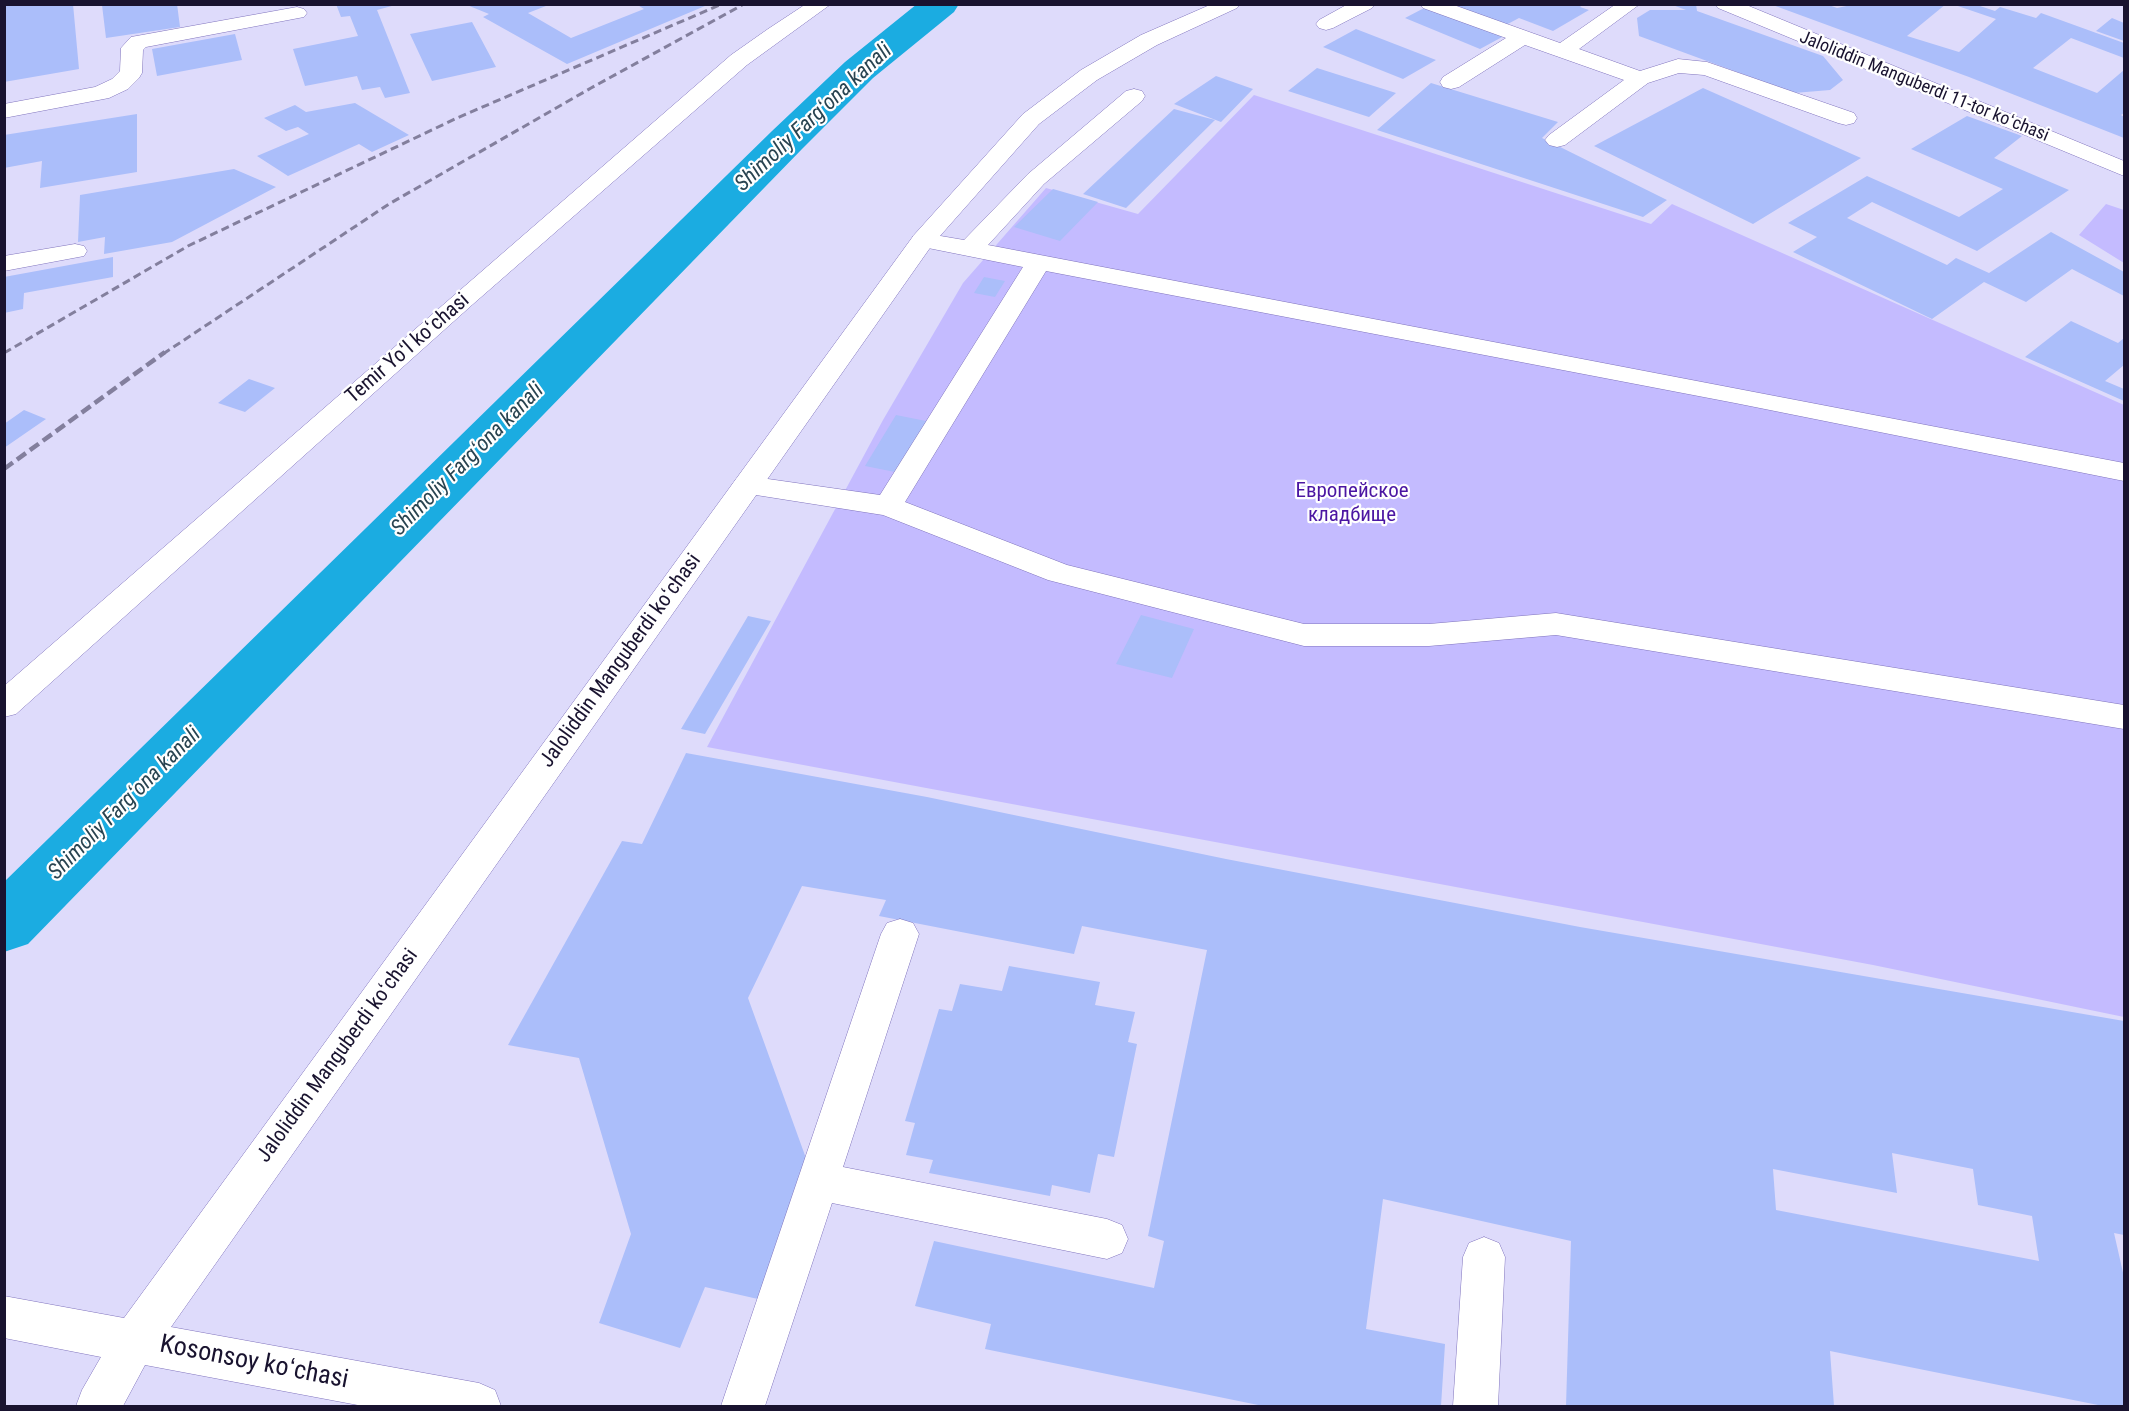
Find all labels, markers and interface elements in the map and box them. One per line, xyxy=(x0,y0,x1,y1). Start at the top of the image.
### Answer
street label: Jaloliddin Manguberdi 11-tor koʻchasi xyxy=(1796,27,2052,147)
water label: Shimoliy Fargʻona kanali xyxy=(730,38,898,198)
street label: Temir Yoʻl koʻchasi xyxy=(341,288,475,410)
water label: Shimoliy Fargʻona kanali xyxy=(386,378,550,542)
park label: Европейское кладбище xyxy=(1295,479,1409,529)
street label: Jaloliddin Manguberdi koʻchasi xyxy=(535,549,707,773)
water label: Shimoliy Fargʻona kanali xyxy=(43,722,207,886)
street label: Jaloliddin Manguberdi koʻchasi xyxy=(252,944,424,1168)
street label: Kosonsoy koʻchasi xyxy=(157,1329,351,1397)

